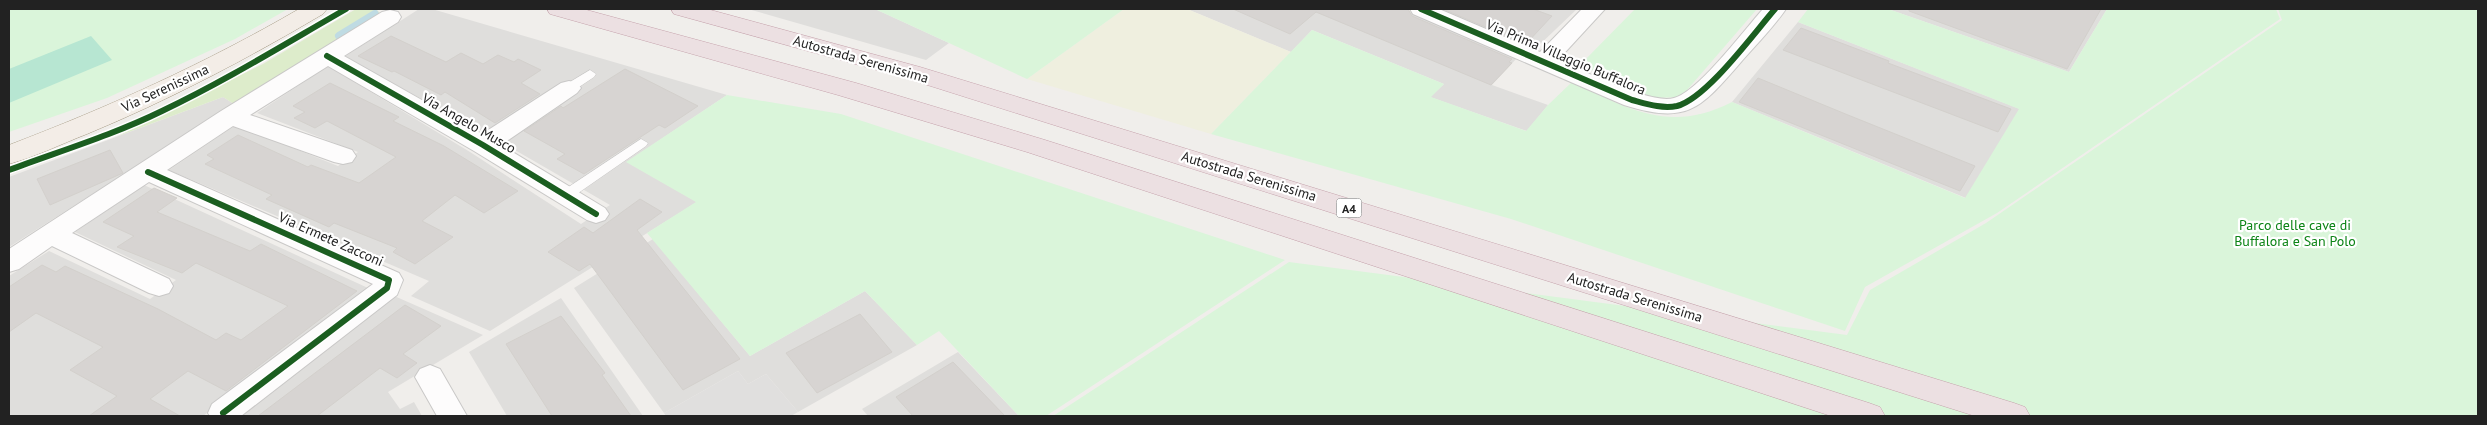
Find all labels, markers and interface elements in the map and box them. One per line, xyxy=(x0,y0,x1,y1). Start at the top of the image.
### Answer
street label: Via Prima Villaggio Buffalora xyxy=(1483,15,1649,99)
street label: Autostrada Serenissima xyxy=(791,31,931,87)
street label: Via Serenissima xyxy=(118,60,211,116)
street label: Via Angelo Musco xyxy=(418,88,519,157)
street label: Autostrada Serenissima xyxy=(1179,147,1319,205)
road number: A4 xyxy=(1336,198,1362,218)
street label: Via Ermete Zacconi xyxy=(275,207,386,270)
park label: Parco delle cave di Buffalora e San Polo xyxy=(2234,216,2356,250)
street label: Autostrada Serenissima xyxy=(1565,268,1705,326)

